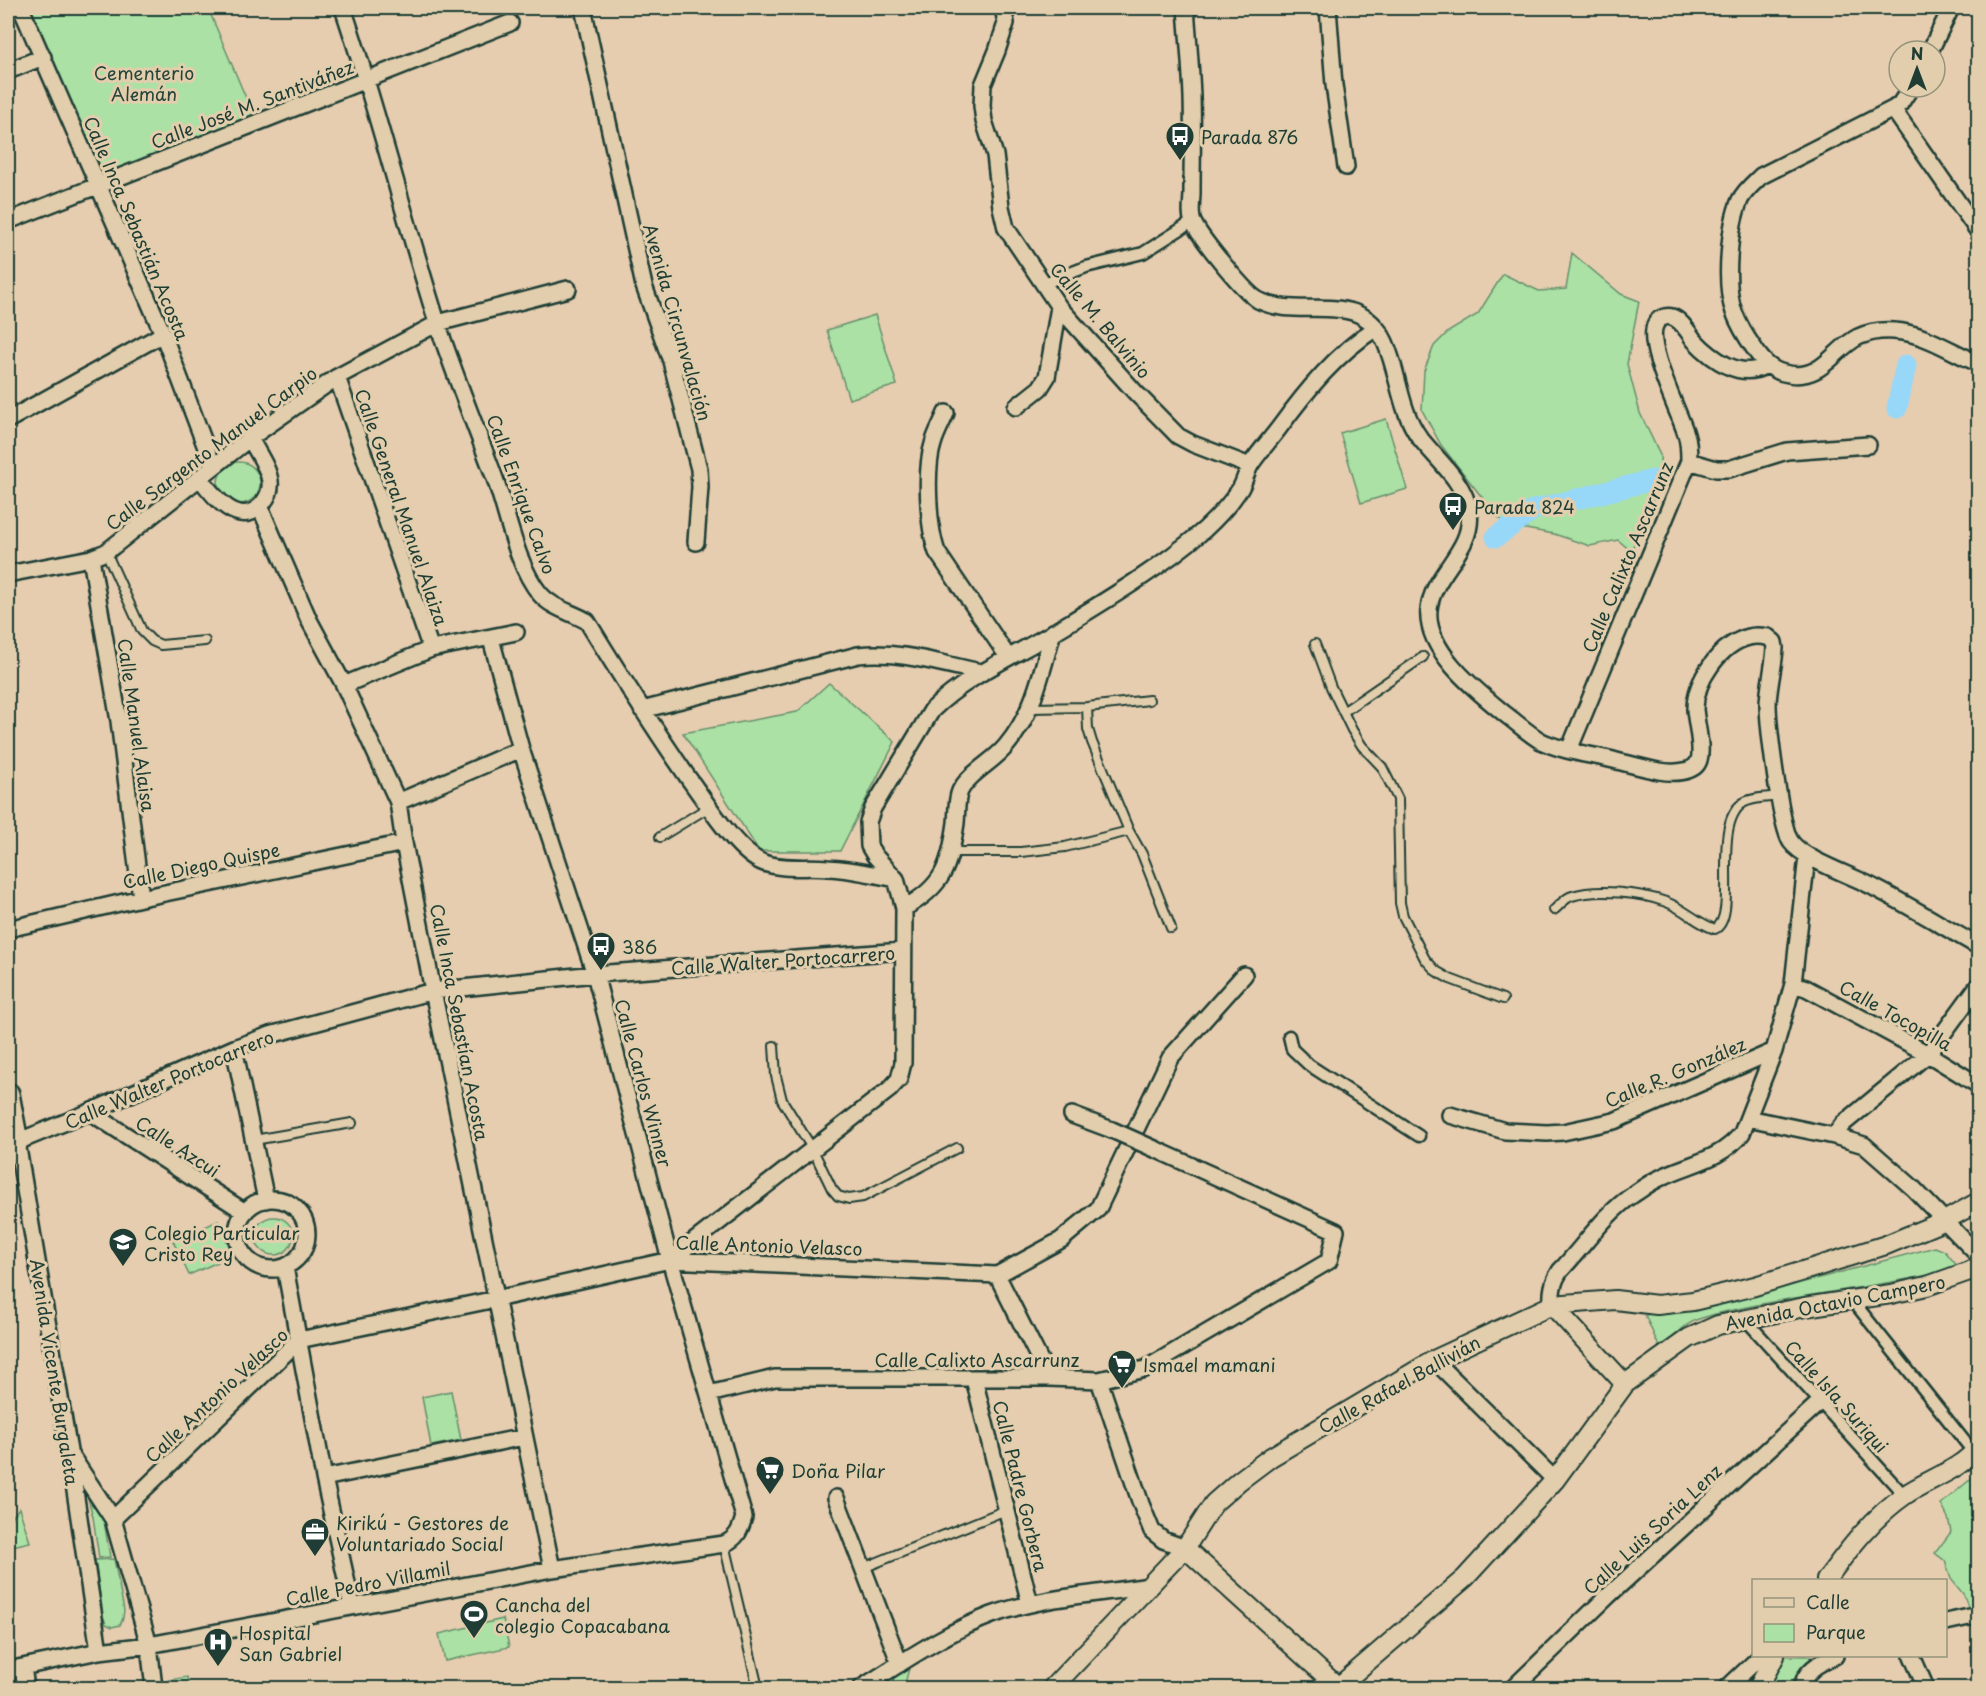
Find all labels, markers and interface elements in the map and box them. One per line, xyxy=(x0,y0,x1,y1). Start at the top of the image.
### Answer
north arrow xyxy=(1887,39,1947,99)
text: N xyxy=(1911,41,1923,65)
street label: Calle José M. Santiváñez xyxy=(147,53,358,155)
park label: Cementerio Alemán xyxy=(94,59,194,107)
street label: Calle Inca Sebastián Acosta xyxy=(78,112,197,345)
bus stop icon: Parada 876 xyxy=(1164,120,1196,162)
place label: Parada 876 xyxy=(1201,123,1298,150)
street label: Avenida Circunvalación xyxy=(637,220,719,424)
street label: Calle M. Balvinio xyxy=(1044,256,1158,384)
street label: Calle Sargento Manuel Carpio xyxy=(100,359,322,537)
street label: Calle General Manuel Alaiza xyxy=(349,385,456,630)
street label: Calle Enrique Calvo xyxy=(480,410,564,578)
street label: Calle Calixto Ascarrunz xyxy=(1575,457,1680,657)
bus stop icon: Parada 824 xyxy=(1437,490,1469,532)
place label: Parada 824 xyxy=(1474,493,1575,520)
street label: Calle Manuel Alaisa xyxy=(111,637,163,814)
street label: Calle Diego Quispe xyxy=(120,835,282,895)
street label: Calle Inca Sebastían Acosta xyxy=(424,901,496,1144)
bus stop icon: 386 xyxy=(585,930,617,972)
place label: 386 xyxy=(622,933,657,960)
street label: Calle Walter Portocarrero xyxy=(670,939,896,981)
street label: Calle Tocopilla xyxy=(1835,973,1958,1058)
street label: Calle Carlos Winner xyxy=(609,996,680,1171)
street label: Calle Walter Portocarrero xyxy=(60,1023,278,1135)
street label: Calle R. González xyxy=(1600,1030,1750,1114)
street label: Calle Azcui xyxy=(130,1109,226,1183)
place label: Colegio Particular Cristo Rey xyxy=(144,1219,300,1267)
school or university icon: Colegio Particular Cristo Rey xyxy=(107,1226,139,1268)
street label: Calle Antonio Velasco xyxy=(675,1228,863,1262)
street label: Avenida Vicente Burgaleta xyxy=(24,1257,86,1488)
street label: Avenida Octavio Campero xyxy=(1723,1267,1947,1337)
street label: Calle Antonio Velasco xyxy=(138,1321,294,1469)
street label: Calle Rafael Ballivián xyxy=(1313,1328,1485,1440)
street label: Calle Isla Suriqui xyxy=(1779,1334,1895,1458)
street label: Calle Calixto Ascarrunz xyxy=(875,1346,1080,1373)
supermarket icon: Ismael mamani xyxy=(1106,1348,1138,1390)
place label: Ismael mamani xyxy=(1143,1351,1276,1378)
street label: Calle Padre Gorbera xyxy=(987,1397,1055,1575)
supermarket icon: Doña Pilar xyxy=(754,1454,786,1496)
place label: Doña Pilar xyxy=(791,1457,886,1484)
street label: Calle Luis Soria Lenz xyxy=(1577,1457,1728,1601)
place label: Kirikú - Gestores de Voluntariado Social xyxy=(336,1509,509,1557)
office icon: Kirikú - Gestores de Voluntariado Social xyxy=(299,1516,331,1558)
street label: Calle Pedro Villamil xyxy=(283,1554,453,1612)
legend xyxy=(1752,1579,1947,1657)
text: Calle xyxy=(1806,1588,1850,1615)
place label: Cancha del colegio Copacabana xyxy=(495,1591,670,1639)
sports icon: Cancha del colegio Copacabana xyxy=(458,1598,490,1640)
text: Parque xyxy=(1806,1618,1866,1645)
place label: Hospital San Gabriel xyxy=(239,1619,342,1667)
hospital icon: Hospital San Gabriel xyxy=(202,1626,234,1668)

